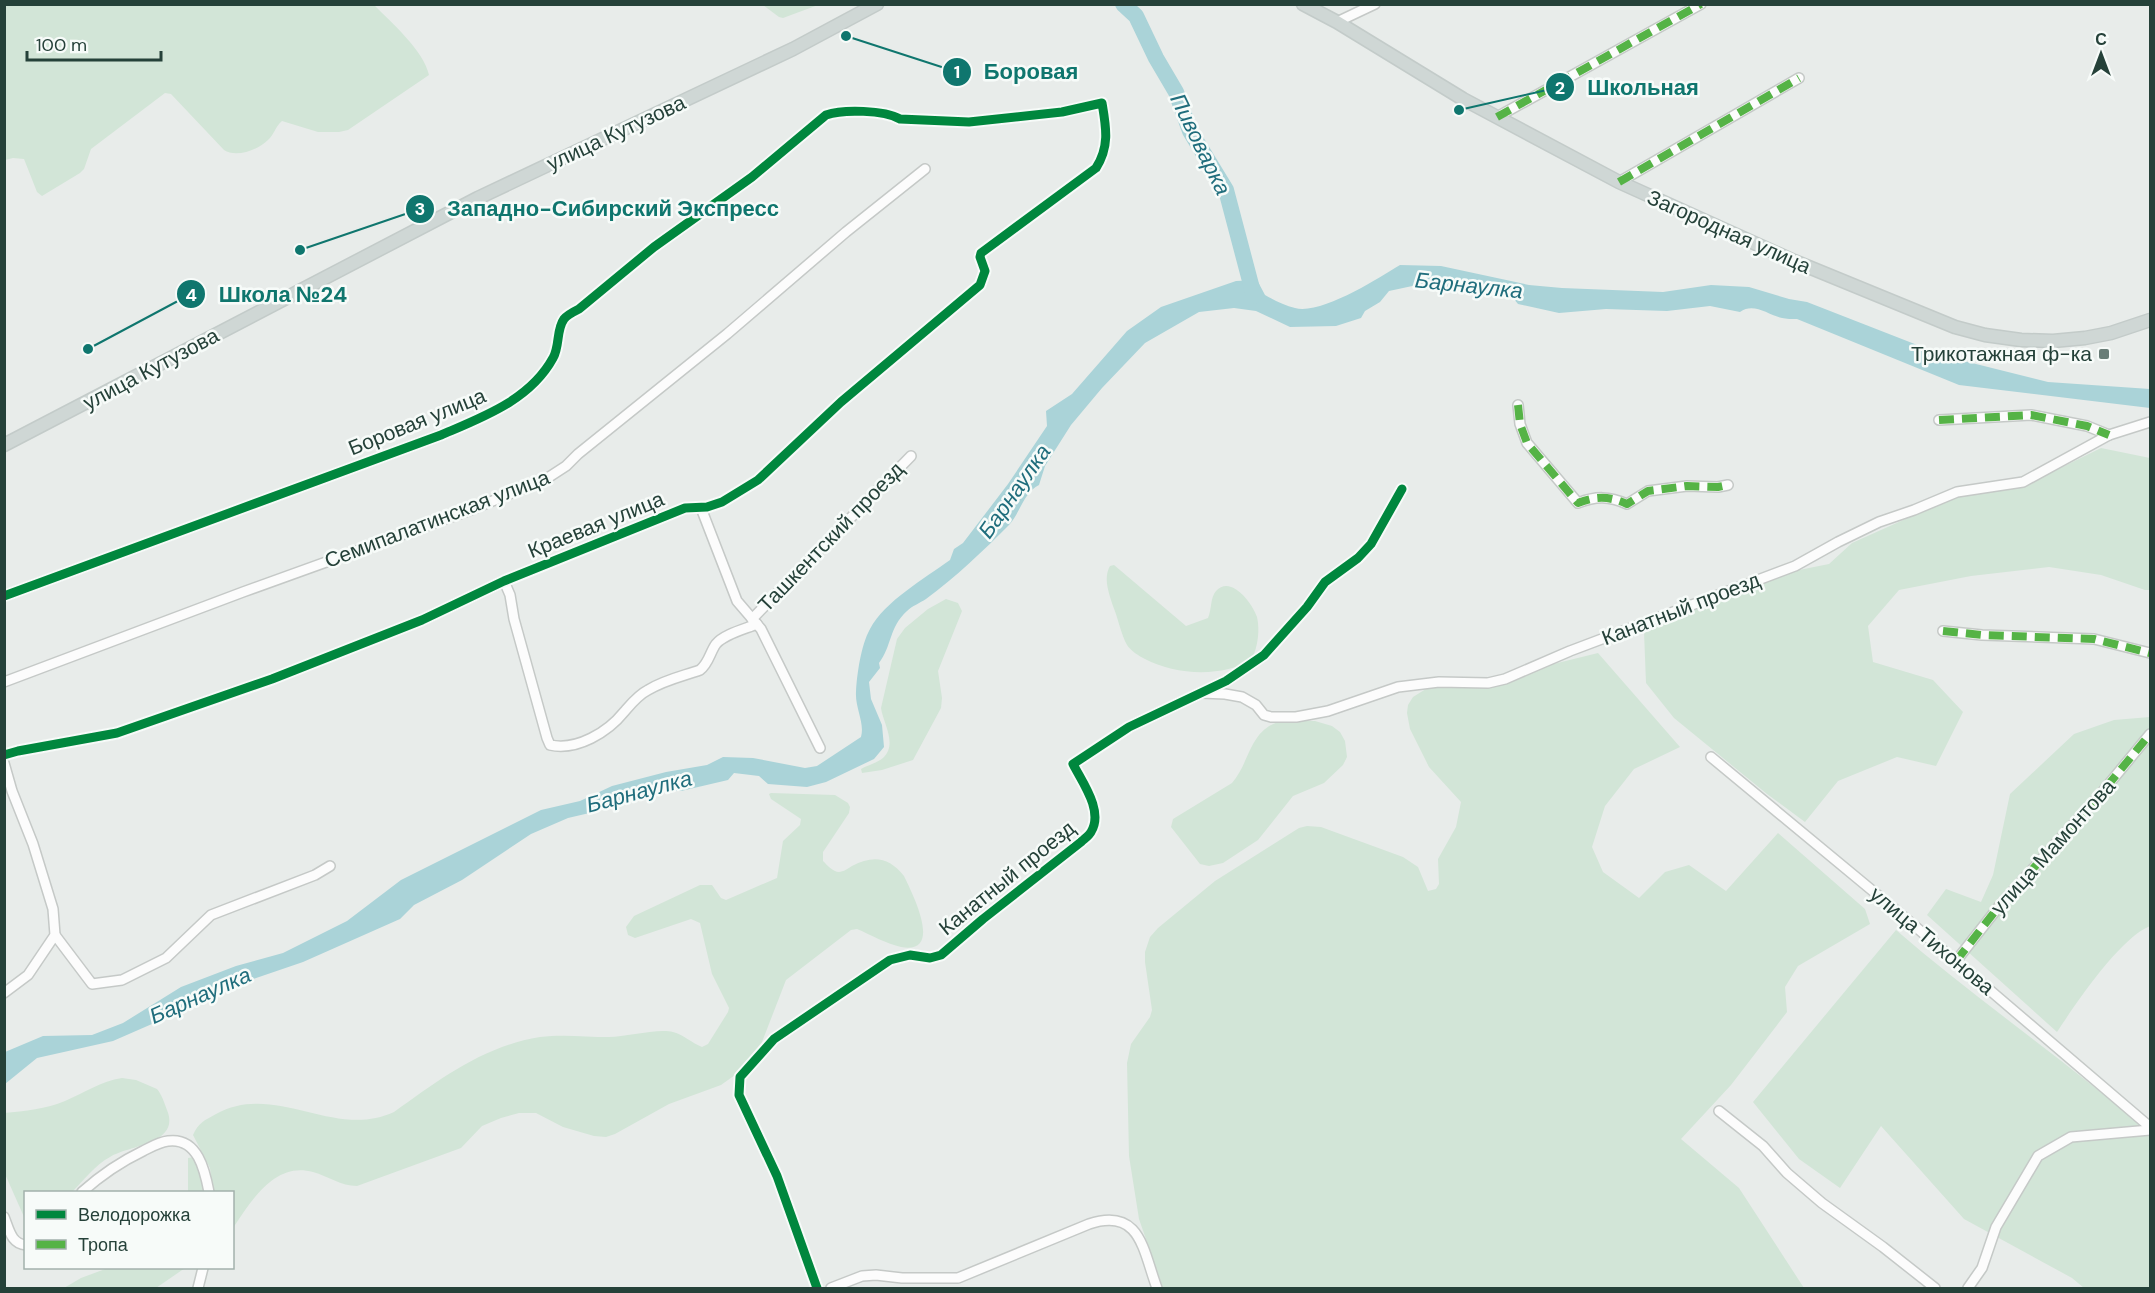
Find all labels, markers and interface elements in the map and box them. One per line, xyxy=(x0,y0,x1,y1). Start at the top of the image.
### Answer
scale bar xyxy=(27,24,160,62)
north arrow xyxy=(2071,24,2131,84)
text: С xyxy=(2095,29,2107,50)
text: 100 m xyxy=(36,33,87,57)
callout: Боровая xyxy=(942,52,1090,92)
text: Боровая xyxy=(984,57,1078,86)
text: 1 xyxy=(954,60,960,84)
callout: Школьная xyxy=(1545,67,1711,107)
text: Школьная xyxy=(1587,73,1699,102)
text: 2 xyxy=(1555,76,1565,100)
street label: улица Кутузова xyxy=(542,88,690,177)
water label: Пивоварка xyxy=(1164,89,1238,200)
street label: Загородная улица xyxy=(1643,183,1816,281)
callout: Западно-Сибирский Экспресс xyxy=(405,189,791,229)
text: Западно-Сибирский Экспресс xyxy=(447,194,779,223)
text: 3 xyxy=(415,197,425,221)
water label: Барнаулка xyxy=(1414,265,1524,306)
callout: Школа №24 xyxy=(176,274,359,314)
text: Школа №24 xyxy=(219,280,347,309)
text: 4 xyxy=(185,283,197,307)
street label: улица Кутузова xyxy=(78,321,224,417)
place label: Трикотажная ф-ка xyxy=(1911,340,2092,368)
marker: Трикотажная ф-ка xyxy=(2097,347,2111,361)
street label: Боровая улица xyxy=(344,382,490,462)
water label: Барнаулка xyxy=(972,439,1057,544)
street label: Ташкентский проезд xyxy=(752,456,910,618)
street label: Семипалатинская улица xyxy=(320,463,554,575)
street label: Краевая улица xyxy=(524,485,669,565)
street label: Канатный проезд xyxy=(1598,566,1764,652)
water label: Барнаулка xyxy=(583,763,695,819)
street label: улица Мамонтова xyxy=(1984,773,2122,921)
street label: Канатный проезд xyxy=(933,814,1081,942)
street label: улица Тихонова xyxy=(1864,881,2001,1002)
water label: Барнаулка xyxy=(145,960,256,1031)
legend xyxy=(24,1191,234,1269)
text: Велодорожка xyxy=(78,1203,191,1227)
text: Тропа xyxy=(78,1233,129,1257)

